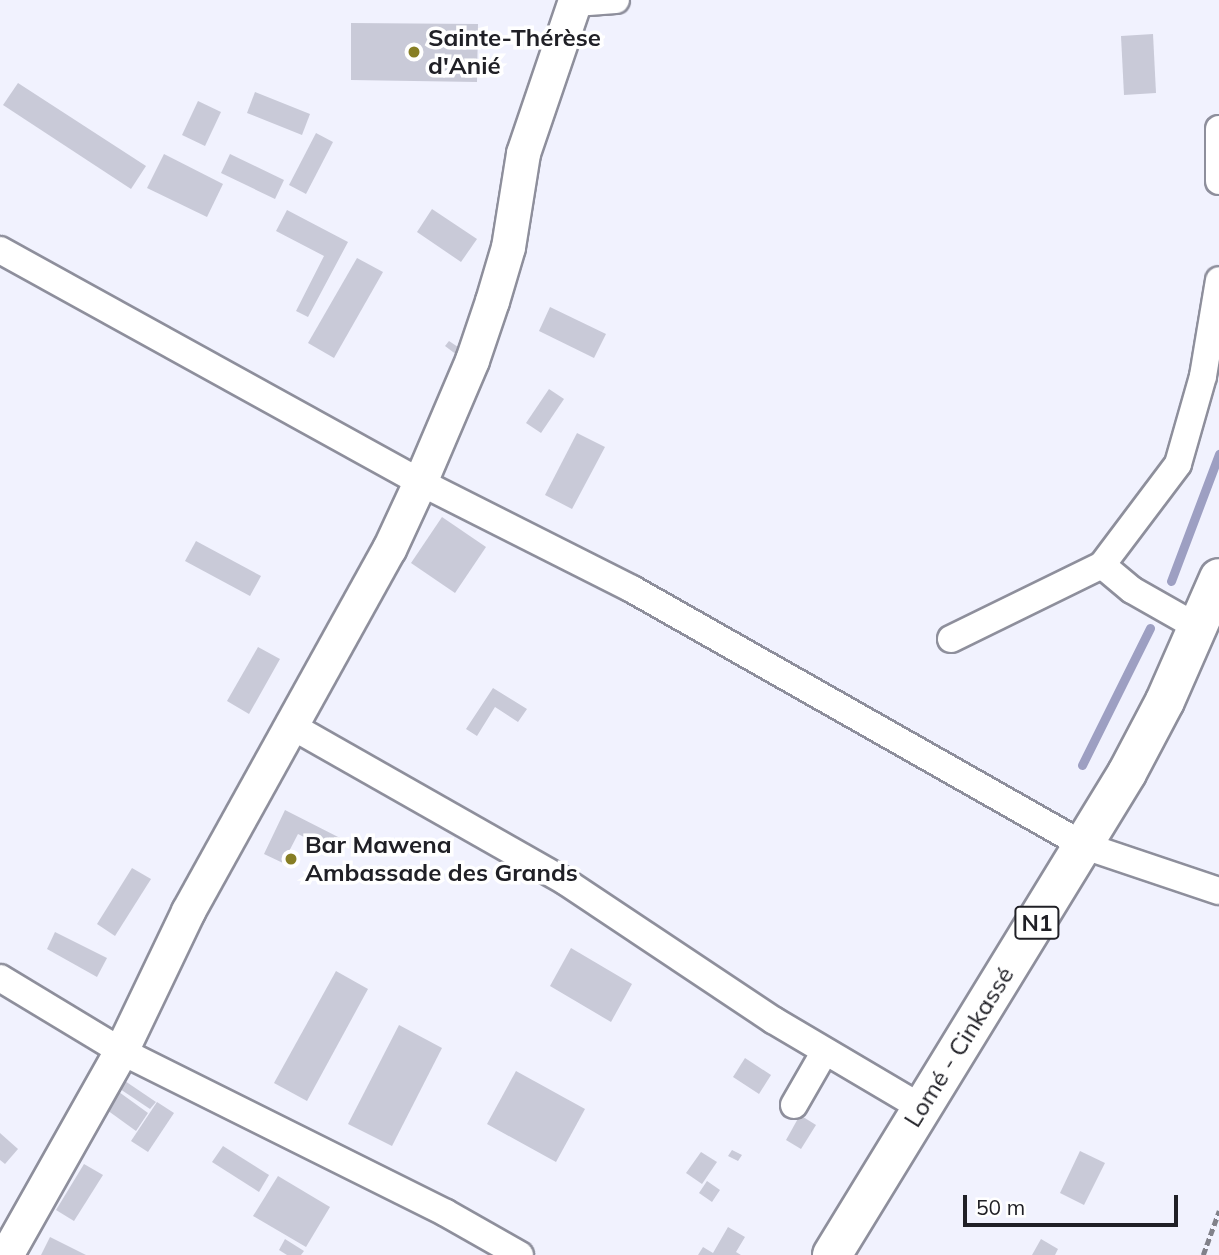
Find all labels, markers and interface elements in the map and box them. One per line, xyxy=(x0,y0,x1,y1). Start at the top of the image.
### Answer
place label: Sainte-Thérèse d'Anié xyxy=(428,24,601,80)
marker: Sainte-Thérèse d'Anié xyxy=(406,44,422,60)
place label: Bar Mawena Ambassade des Grands xyxy=(305,831,578,887)
marker: Bar Mawena Ambassade des Grands xyxy=(283,851,299,867)
road number: N1 xyxy=(1014,904,1060,942)
street label: Lomé - Cinkassé xyxy=(898,962,1020,1132)
scale bar xyxy=(967,1182,1182,1226)
text: 50 m xyxy=(976,1194,1025,1220)

